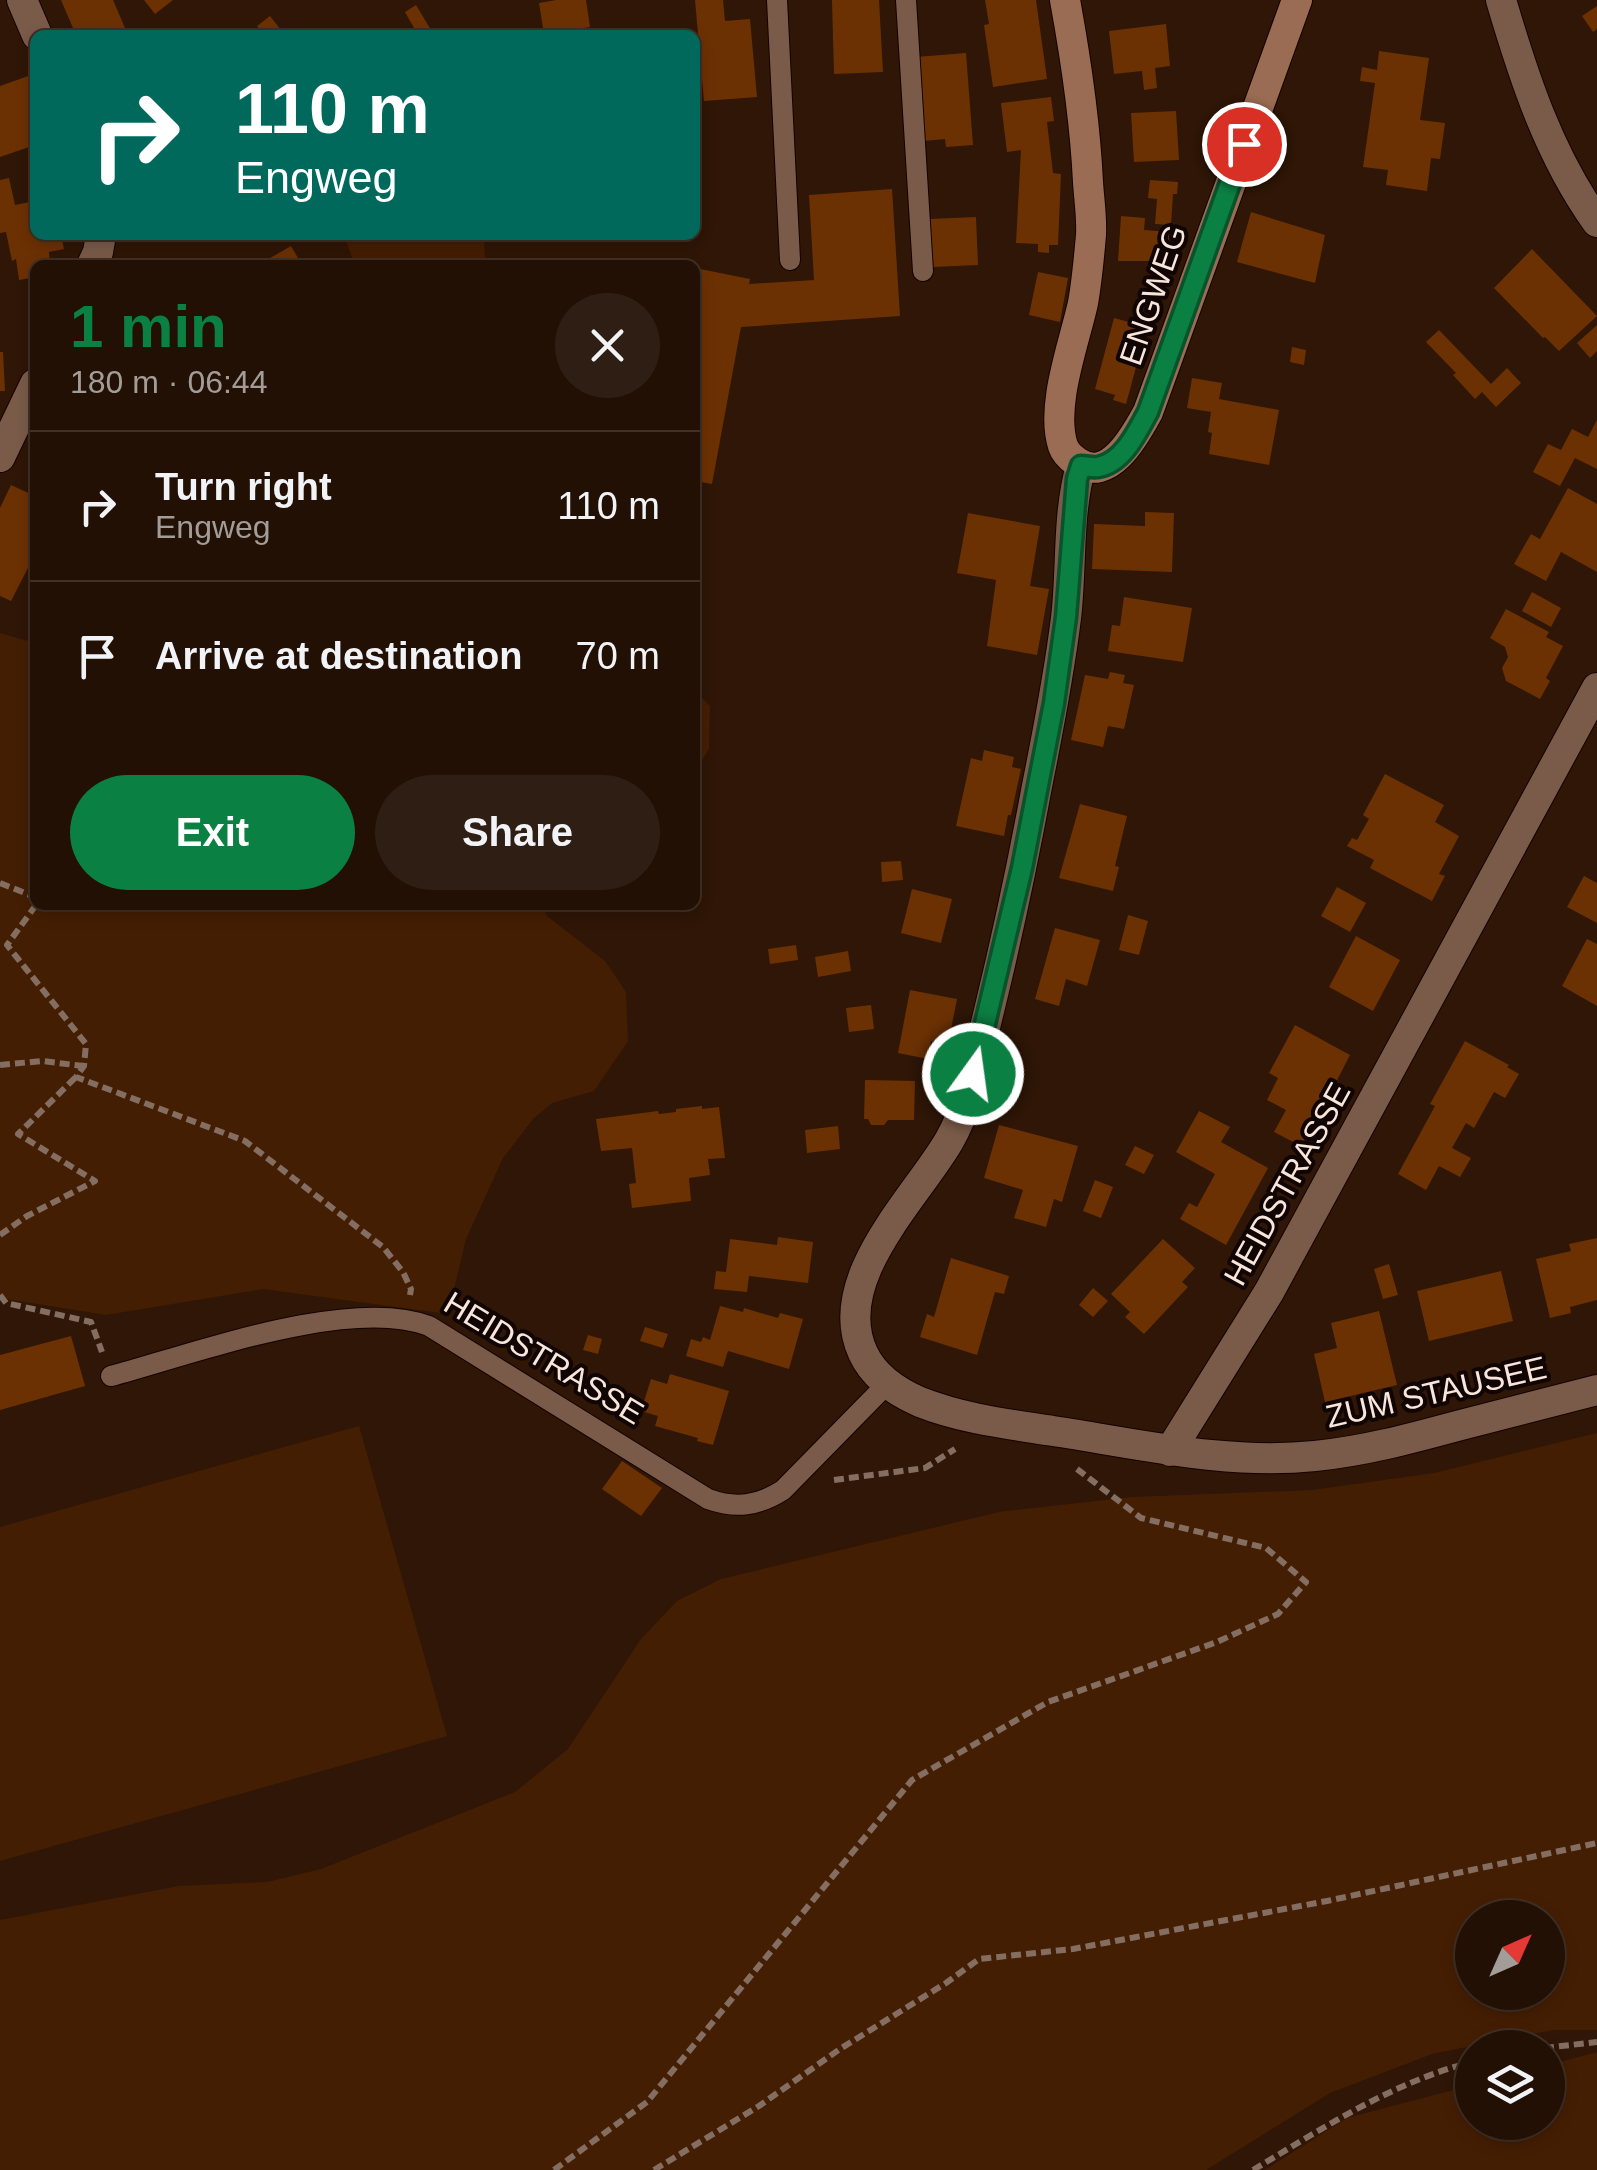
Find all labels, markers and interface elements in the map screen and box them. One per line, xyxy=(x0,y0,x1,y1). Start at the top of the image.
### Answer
icon: right xyxy=(70,70,200,200)
text: 110 m xyxy=(235,70,430,148)
pin xyxy=(1202,102,1287,187)
icon: arrive xyxy=(1217,117,1272,172)
text: Engweg xyxy=(235,152,398,203)
street label: ENGWEG xyxy=(1112,220,1194,370)
text: 1 min xyxy=(70,293,227,360)
button: close xyxy=(555,293,660,398)
text: 180 m · 06:44 xyxy=(70,364,267,400)
text: Turn right xyxy=(155,466,332,508)
icon: right xyxy=(70,479,125,534)
text: 110 m xyxy=(557,485,660,527)
text: Engweg xyxy=(155,509,271,545)
icon: arrive xyxy=(70,629,125,684)
text: Arrive at destination xyxy=(155,635,522,677)
text: 70 m xyxy=(576,635,660,677)
button: Exit xyxy=(70,775,355,890)
button: Share xyxy=(375,775,660,890)
position arrow xyxy=(921,1022,1025,1126)
street label: HEIDSTRASSE xyxy=(1217,1077,1357,1291)
street label: HEIDSTRASSE xyxy=(438,1284,650,1432)
street label: ZUM STAUSEE xyxy=(1322,1349,1550,1435)
north arrow xyxy=(1455,1900,1565,2010)
map controls xyxy=(1455,1900,1565,2140)
button: layers xyxy=(1455,2030,1565,2140)

